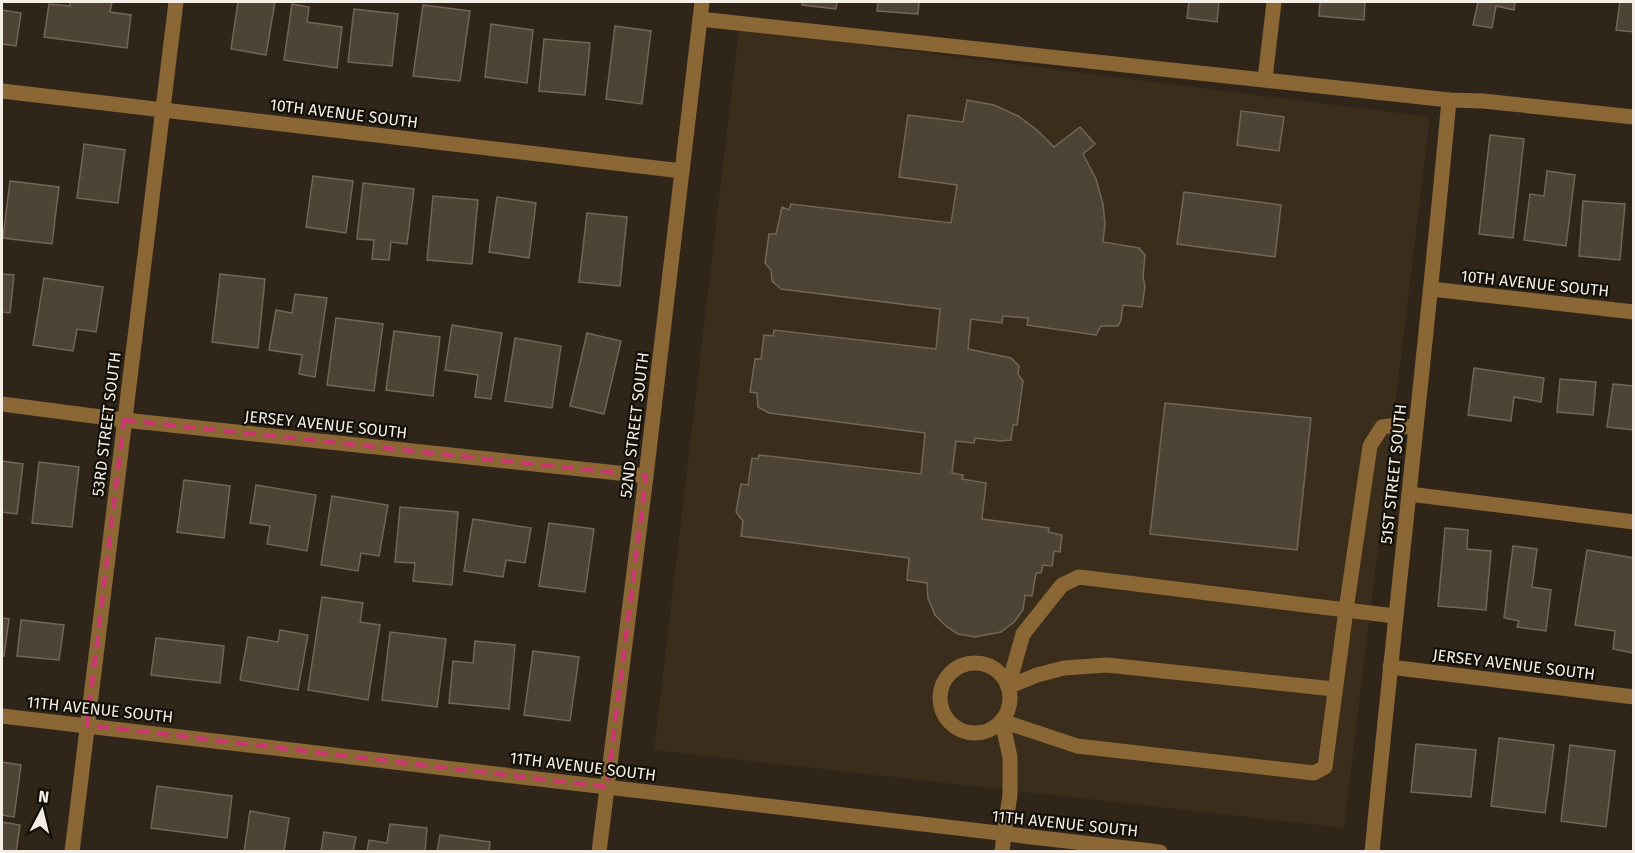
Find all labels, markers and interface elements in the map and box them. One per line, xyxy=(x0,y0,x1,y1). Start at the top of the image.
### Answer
street label: 10TH AVENUE SOUTH xyxy=(269,95,419,132)
street label: 10TH AVENUE SOUTH xyxy=(1460,266,1610,301)
street label: 53RD STREET SOUTH xyxy=(88,351,125,497)
street label: 52ND STREET SOUTH xyxy=(616,351,653,499)
street label: 51ST STREET SOUTH xyxy=(1377,403,1410,545)
street label: JERSEY AVENUE SOUTH xyxy=(244,407,408,442)
street label: JERSEY AVENUE SOUTH xyxy=(1432,645,1596,684)
street label: 11TH AVENUE SOUTH xyxy=(26,692,174,727)
street label: 11TH AVENUE SOUTH xyxy=(509,748,657,785)
north arrow xyxy=(12,781,72,841)
text: N xyxy=(37,787,50,807)
street label: 11TH AVENUE SOUTH xyxy=(991,806,1139,841)

